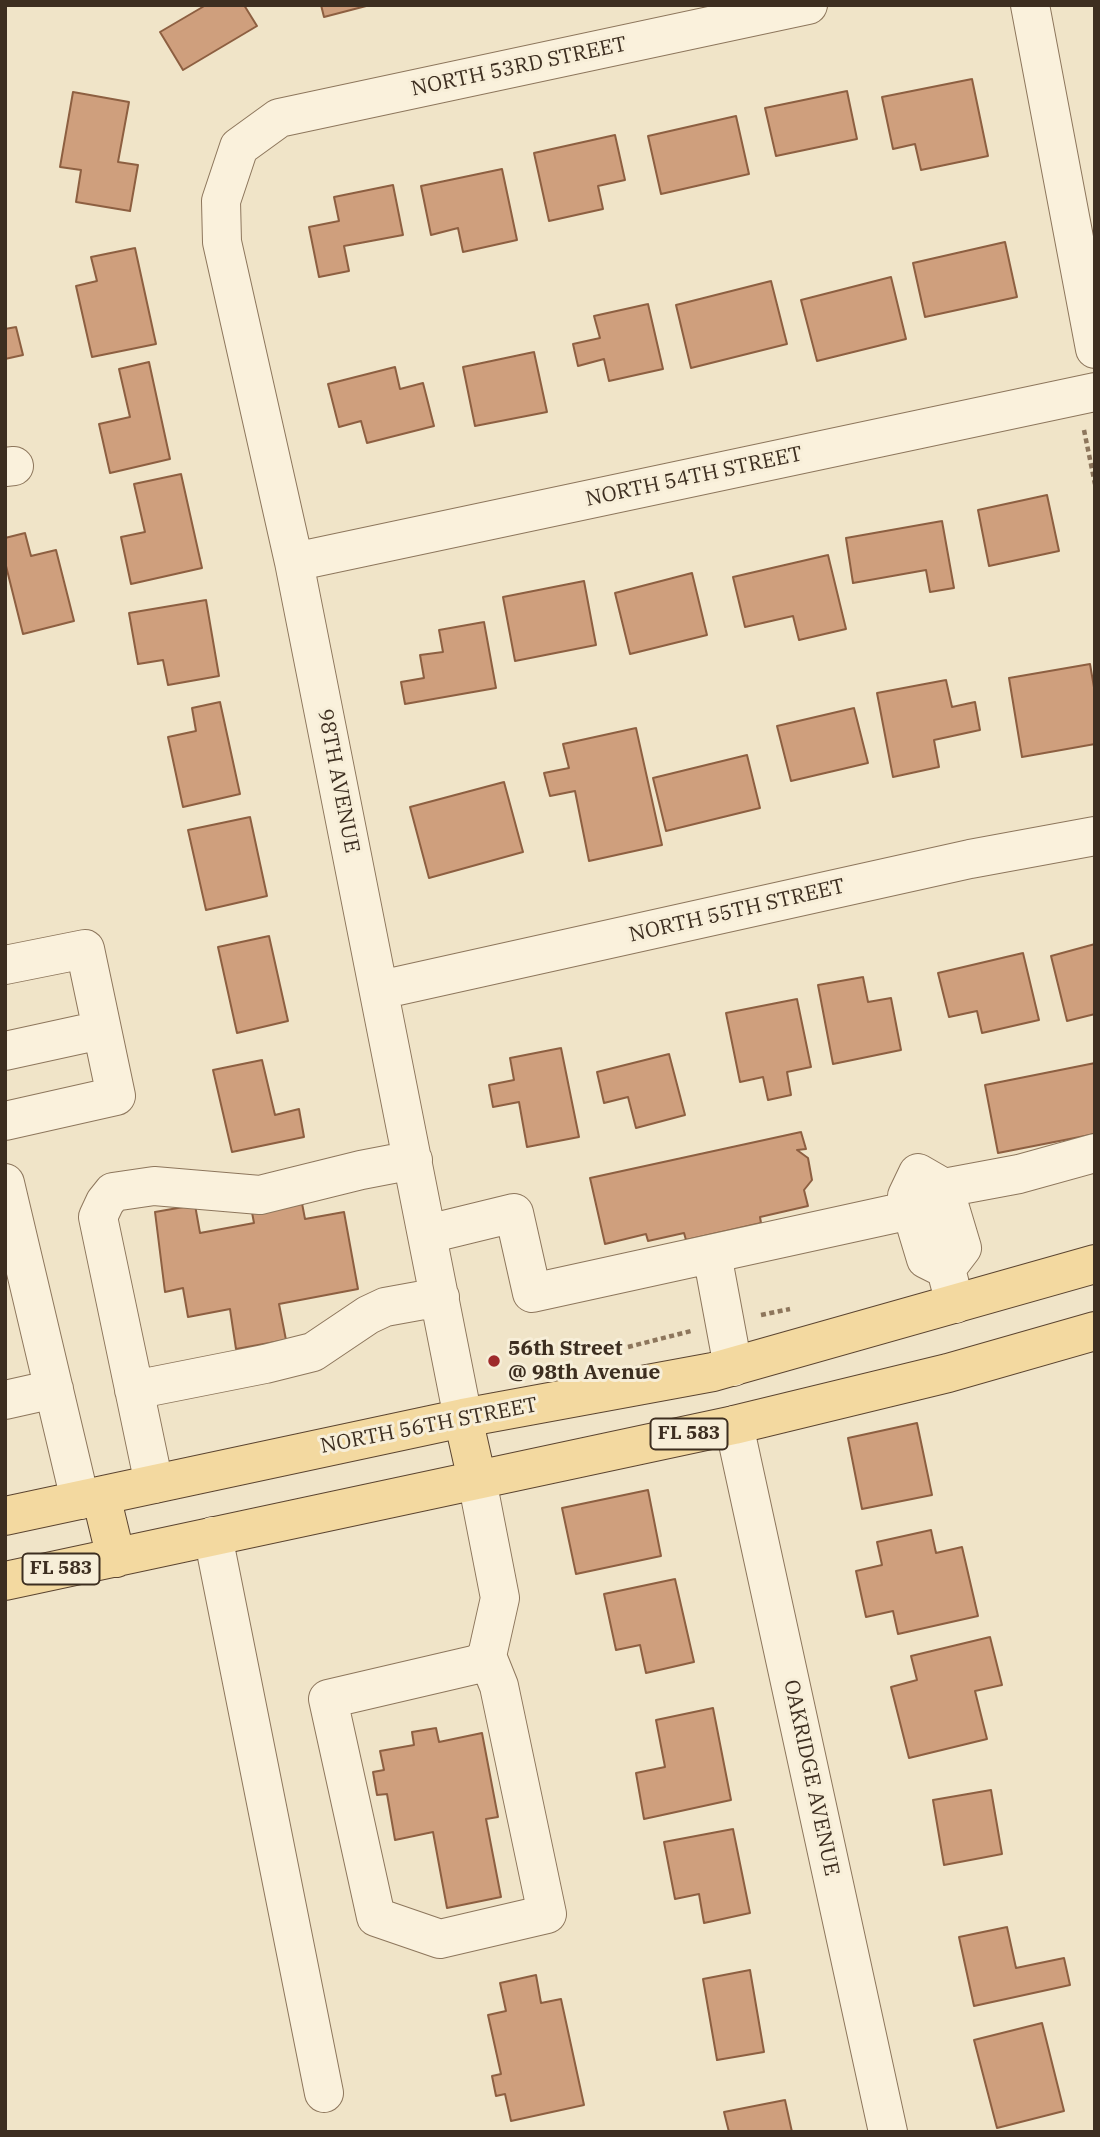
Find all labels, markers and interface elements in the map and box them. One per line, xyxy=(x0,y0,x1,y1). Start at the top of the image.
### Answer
street label: NORTH 53RD STREET xyxy=(409,32,629,102)
street label: NORTH 54TH STREET xyxy=(583,442,805,512)
street label: 98TH AVENUE xyxy=(312,707,364,855)
street label: NORTH 55TH STREET xyxy=(627,874,847,948)
place label: 56th Street @ 98th Avenue xyxy=(508,1336,660,1386)
marker: 56th Street @ 98th Avenue xyxy=(486,1353,502,1369)
street label: NORTH 56TH STREET xyxy=(318,1393,540,1459)
road number: FL 583 xyxy=(650,1418,728,1450)
road number: FL 583 xyxy=(22,1554,100,1584)
street label: OAKRIDGE AVENUE xyxy=(778,1678,844,1878)

